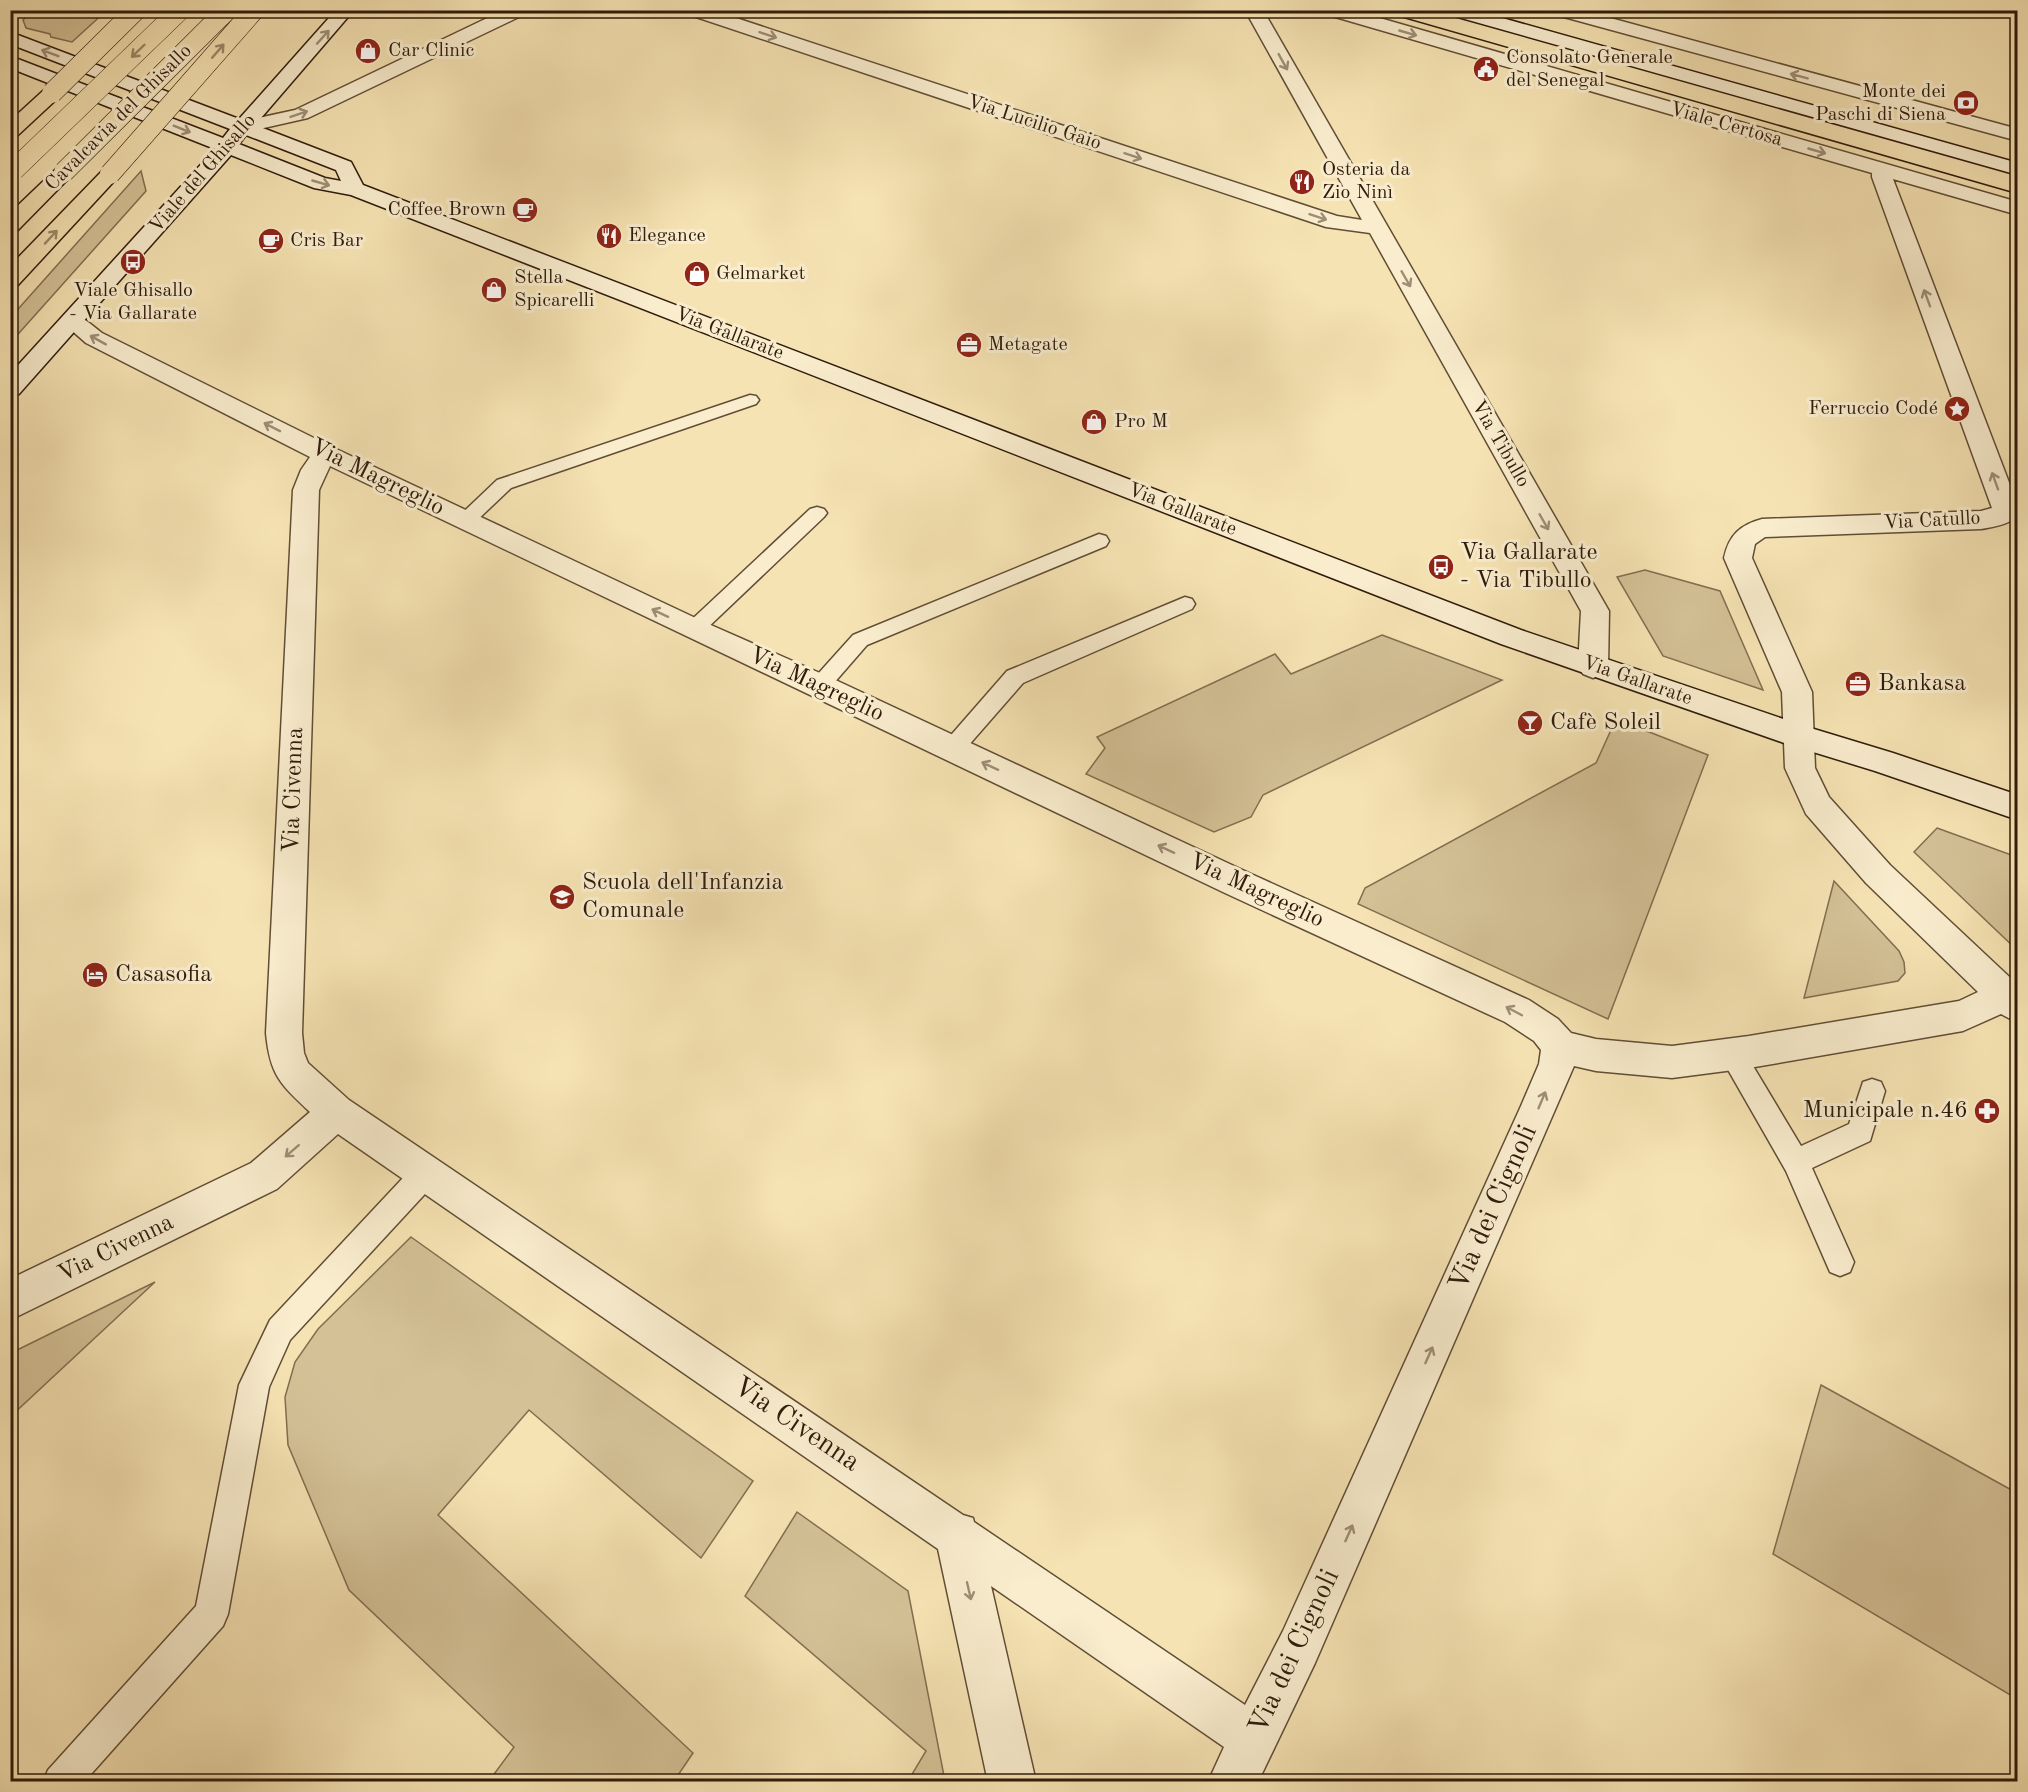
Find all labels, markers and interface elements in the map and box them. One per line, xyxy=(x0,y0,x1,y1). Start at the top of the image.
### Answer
one-way arrow xyxy=(1398,27,1417,39)
one-way arrow xyxy=(316,29,330,44)
one-way arrow xyxy=(758,31,777,42)
shop icon: Car Clinic xyxy=(353,36,383,66)
street label: Cavalcavia del Ghisallo xyxy=(42,41,196,195)
place label: Car Clinic xyxy=(388,41,474,61)
one-way arrow xyxy=(131,44,146,59)
one-way arrow xyxy=(211,44,225,59)
one-way arrow xyxy=(42,46,60,57)
place label: Consolato Generale del Senegal xyxy=(1506,48,1673,91)
one-way arrow xyxy=(1278,52,1289,70)
public building icon: Consolato Generale del Senegal xyxy=(1471,54,1501,84)
one-way arrow xyxy=(1790,70,1809,81)
place label: Monte dei Paschi di Siena xyxy=(1815,82,1946,125)
bank icon: Monte dei Paschi di Siena xyxy=(1951,88,1981,118)
street label: Via Lucilio Gaio xyxy=(965,92,1103,154)
street label: Viale Certosa xyxy=(1667,99,1785,151)
one-way arrow xyxy=(289,108,308,119)
street label: Viale del Ghisallo xyxy=(146,111,260,237)
one-way arrow xyxy=(172,124,191,135)
one-way arrow xyxy=(1807,146,1826,157)
one-way arrow xyxy=(1123,151,1142,162)
place label: Osteria da Zio Ninì xyxy=(1322,160,1410,203)
restaurant icon: Osteria da Zio Ninì xyxy=(1287,167,1317,197)
one-way arrow xyxy=(311,178,330,189)
cafe icon: Coffee Brown xyxy=(510,195,540,225)
place label: Coffee Brown xyxy=(388,200,506,220)
one-way arrow xyxy=(1308,212,1327,223)
restaurant icon: Elegance xyxy=(594,221,624,251)
cafe icon: Cris Bar xyxy=(256,226,286,256)
place label: Elegance xyxy=(628,226,706,246)
one-way arrow xyxy=(44,230,58,245)
place label: Cris Bar xyxy=(290,231,363,251)
bus stop icon: Viale Ghisallo - Via Gallarate xyxy=(118,247,148,277)
shop icon: Gelmarket xyxy=(682,259,712,289)
place label: Gelmarket xyxy=(716,264,806,284)
place label: Stella Spicarelli xyxy=(514,268,594,311)
one-way arrow xyxy=(1400,270,1412,287)
shop icon: Stella Spicarelli xyxy=(479,275,509,305)
place label: Viale Ghisallo - Via Gallarate xyxy=(69,281,197,324)
one-way arrow xyxy=(1921,289,1932,308)
street label: Via Gallarate xyxy=(672,304,786,364)
office icon: Metagate xyxy=(954,330,984,360)
one-way arrow xyxy=(90,334,107,346)
place label: Metagate xyxy=(988,335,1068,355)
place icon: Ferruccio Codé xyxy=(1942,394,1972,424)
street label: Via Tibullo xyxy=(1467,397,1533,491)
place label: Ferruccio Codé xyxy=(1808,399,1938,419)
shop icon: Pro M xyxy=(1079,407,1109,437)
place label: Pro M xyxy=(1114,412,1168,432)
one-way arrow xyxy=(264,421,282,433)
street label: Via Magreglio xyxy=(306,435,448,521)
one-way arrow xyxy=(1989,472,2000,491)
street label: Via Gallarate xyxy=(1125,480,1239,540)
street label: Via Catullo xyxy=(1883,508,1981,534)
one-way arrow xyxy=(1538,513,1550,530)
place label: Via Gallarate - Via Tibullo xyxy=(1460,541,1598,593)
bus stop icon: Via Gallarate - Via Tibullo xyxy=(1426,552,1456,582)
one-way arrow xyxy=(652,607,670,619)
street label: Via Magreglio xyxy=(745,643,887,727)
street label: Via Gallarate xyxy=(1580,653,1694,709)
office icon: Bankasa xyxy=(1843,669,1873,699)
place label: Bankasa xyxy=(1878,672,1966,696)
bar icon: Cafè Soleil xyxy=(1515,708,1545,738)
place label: Cafè Soleil xyxy=(1550,711,1661,735)
street label: Via Civenna xyxy=(280,727,308,853)
one-way arrow xyxy=(981,759,999,771)
one-way arrow xyxy=(1157,843,1175,855)
street label: Via Magreglio xyxy=(1185,849,1327,933)
place label: Scuola dell'Infanzia Comunale xyxy=(582,871,784,923)
school or university icon: Scuola dell'Infanzia Comunale xyxy=(547,882,577,912)
hotel icon: Casasofia xyxy=(80,960,110,990)
place label: Casasofia xyxy=(115,963,212,987)
one-way arrow xyxy=(1506,1004,1524,1016)
one-way arrow xyxy=(1537,1091,1548,1109)
pharmacy icon: Municipale n.46 xyxy=(1972,1096,2002,1126)
place label: Municipale n.46 xyxy=(1803,1099,1968,1123)
street label: Via dei Cignoli xyxy=(1445,1121,1543,1295)
one-way arrow xyxy=(284,1145,300,1158)
street label: Via Civenna xyxy=(54,1211,178,1287)
one-way arrow xyxy=(1423,1346,1435,1364)
street label: Via Civenna xyxy=(727,1372,865,1478)
one-way arrow xyxy=(1345,1524,1356,1542)
street label: Via dei Cignoli xyxy=(1245,1565,1345,1739)
one-way arrow xyxy=(964,1581,976,1600)

